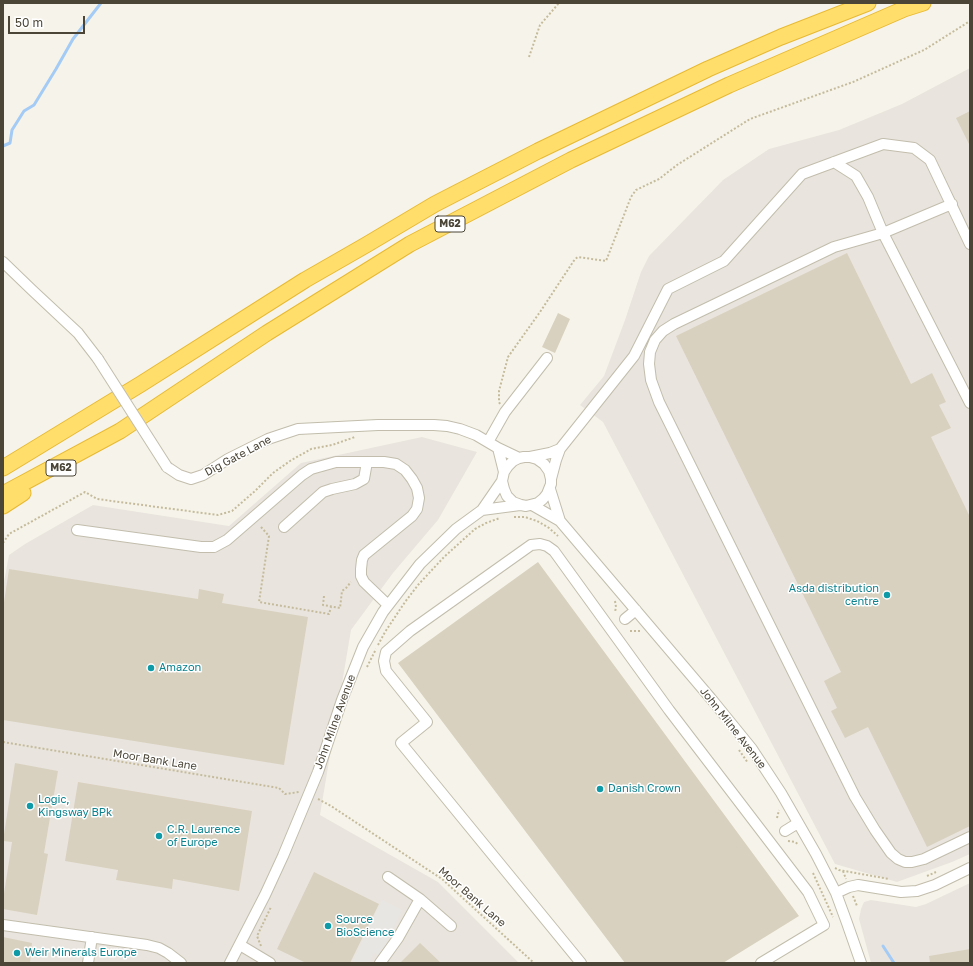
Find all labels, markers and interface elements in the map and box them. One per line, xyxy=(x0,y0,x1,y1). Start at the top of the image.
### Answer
scale bar xyxy=(10,8,87,34)
text: 50 m xyxy=(15,15,43,30)
road number: M62 xyxy=(435,216,465,232)
street label: Dig Gate Lane xyxy=(203,433,273,479)
road number: M62 xyxy=(46,460,76,476)
place label: Asda distribution centre xyxy=(789,582,879,608)
marker: Asda distribution centre xyxy=(882,590,892,600)
place label: Amazon xyxy=(159,661,201,675)
marker: Amazon xyxy=(146,663,156,673)
street label: John Milne Avenue xyxy=(312,673,358,771)
street label: John Milne Avenue xyxy=(697,685,769,771)
street label: Moor Bank Lane xyxy=(112,747,198,773)
place label: Danish Crown xyxy=(608,782,681,796)
marker: Danish Crown xyxy=(595,784,605,794)
place label: Logic, Kingsway BPk xyxy=(38,793,112,819)
marker: Logic, Kingsway BPk xyxy=(25,801,35,811)
place label: C.R. Laurence of Europe xyxy=(167,823,240,849)
marker: C.R. Laurence of Europe xyxy=(154,831,164,841)
street label: Moor Bank Lane xyxy=(436,864,508,930)
place label: Source BioScience xyxy=(336,913,394,939)
marker: Source BioScience xyxy=(323,921,333,931)
place label: Weir Minerals Europe xyxy=(25,946,137,960)
marker: Weir Minerals Europe xyxy=(12,948,22,958)

